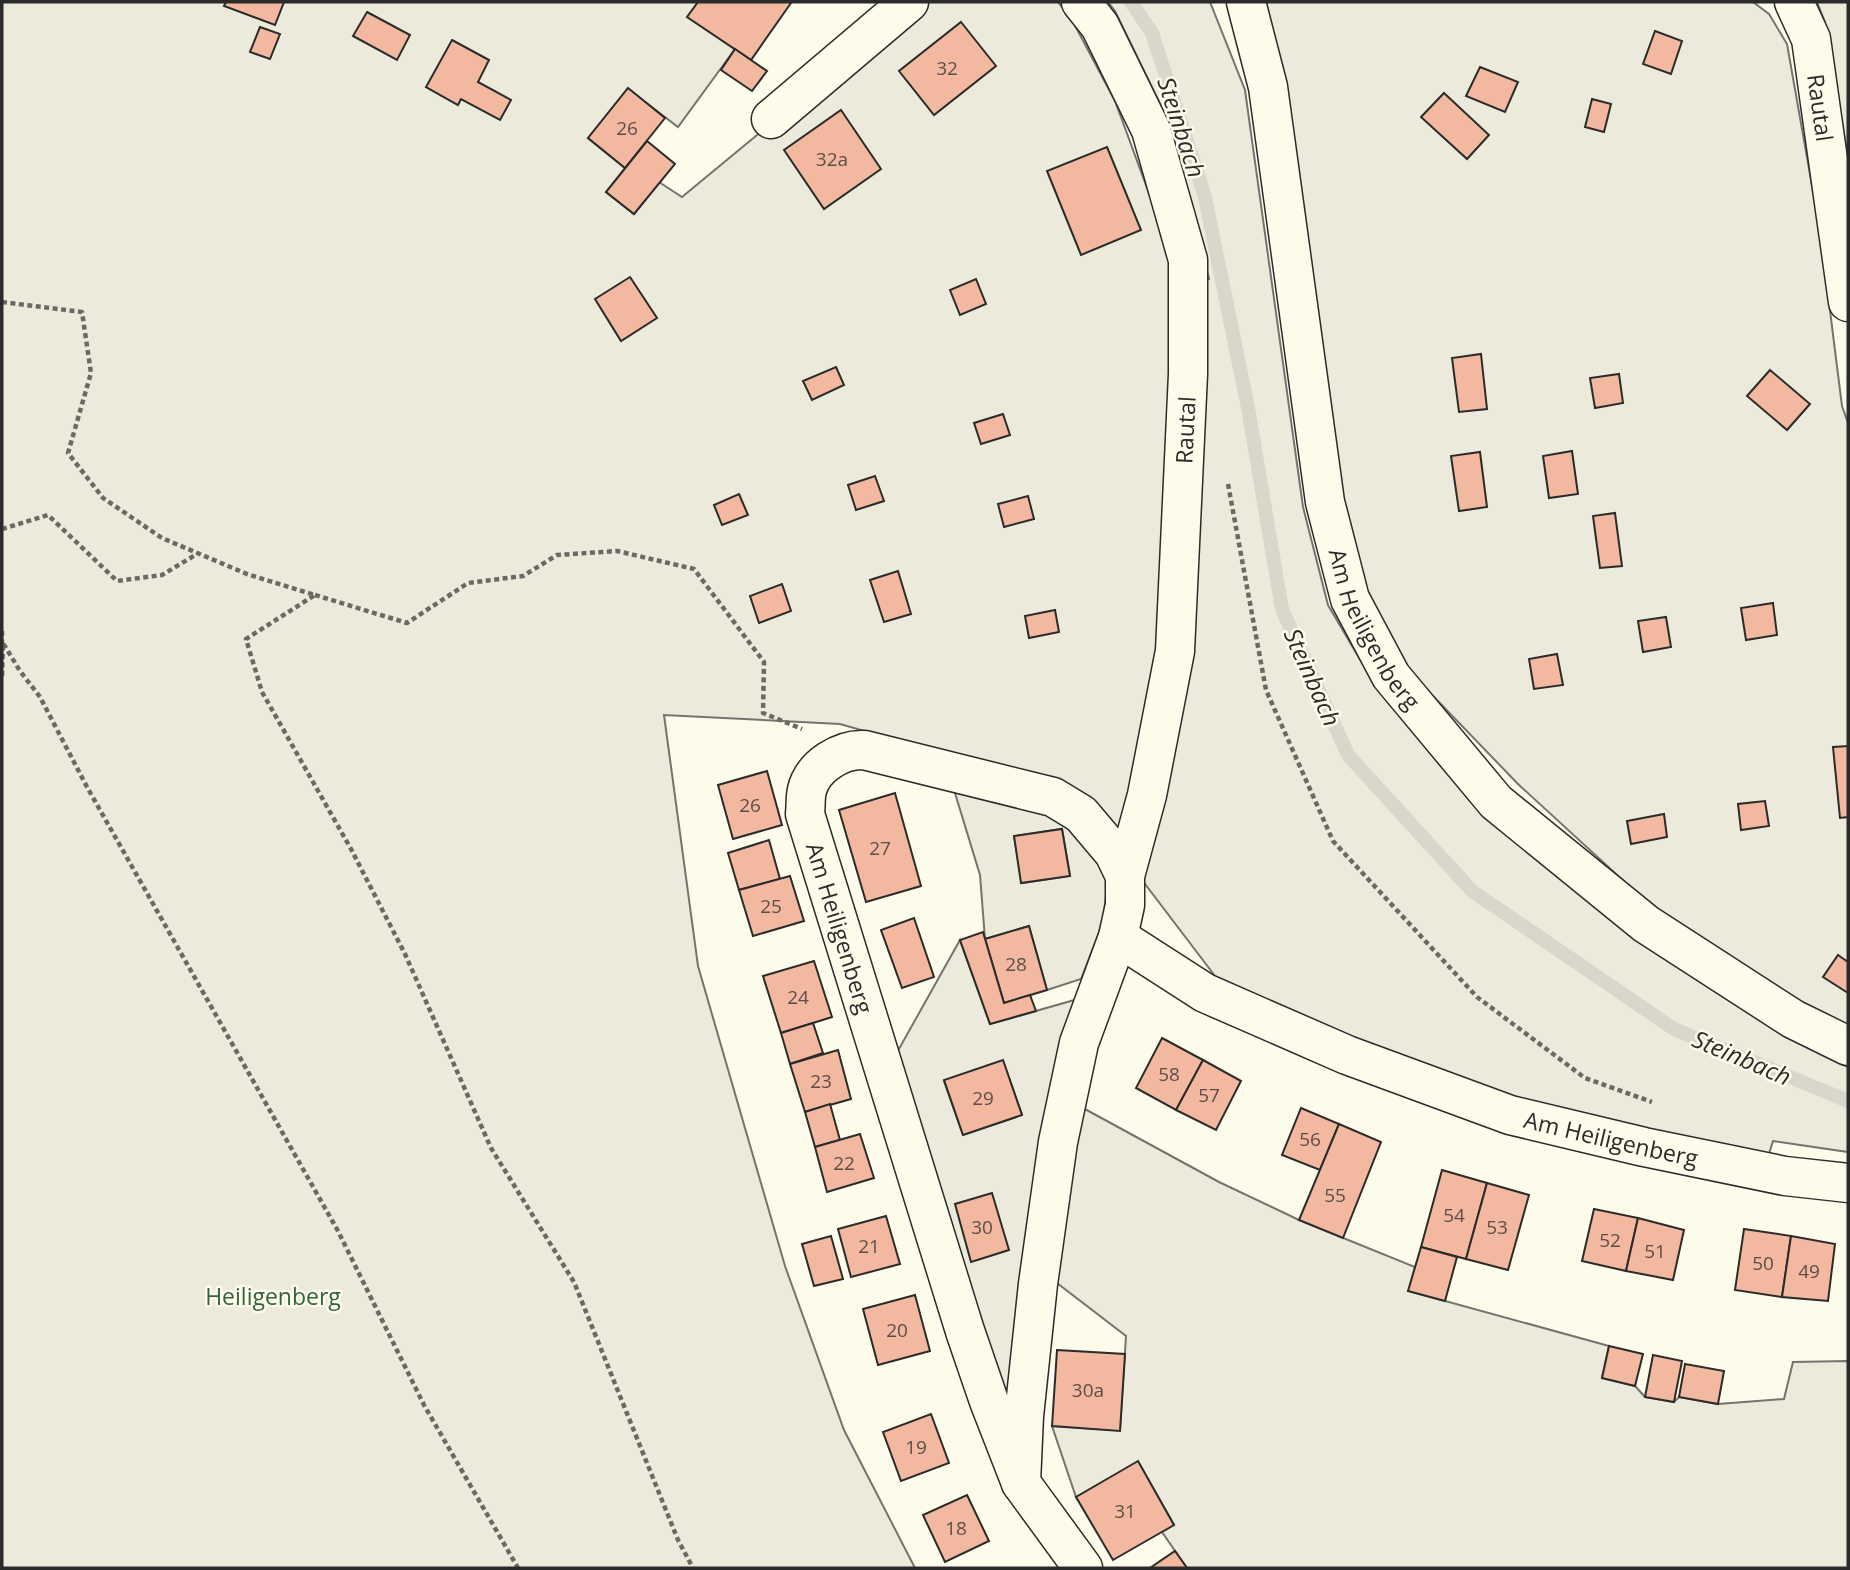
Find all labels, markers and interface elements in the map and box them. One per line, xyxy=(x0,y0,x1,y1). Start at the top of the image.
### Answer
house number: 32 xyxy=(936,55,958,81)
water label: Steinbach xyxy=(1150,72,1214,182)
street label: Rautal xyxy=(1800,72,1841,143)
house number: 26 xyxy=(616,115,638,141)
house number: 32a xyxy=(816,146,848,172)
street label: Rautal xyxy=(1167,395,1203,465)
street label: Am Heiligenberg xyxy=(1322,545,1428,716)
water label: Steinbach xyxy=(1277,623,1349,731)
house number: 26 xyxy=(739,792,761,818)
house number: 27 xyxy=(869,835,891,861)
street label: Am Heiligenberg xyxy=(799,838,881,1018)
house number: 25 xyxy=(760,893,782,919)
house number: 28 xyxy=(1005,951,1027,977)
house number: 24 xyxy=(787,984,809,1010)
water label: Steinbach xyxy=(1688,1021,1796,1093)
house number: 58 xyxy=(1158,1061,1180,1087)
house number: 23 xyxy=(810,1068,832,1094)
house number: 57 xyxy=(1198,1082,1220,1108)
house number: 29 xyxy=(972,1085,994,1111)
street label: Am Heiligenberg xyxy=(1521,1103,1702,1174)
house number: 56 xyxy=(1299,1126,1321,1152)
house number: 22 xyxy=(833,1150,855,1176)
house number: 55 xyxy=(1324,1182,1346,1208)
house number: 54 xyxy=(1443,1202,1465,1228)
house number: 30 xyxy=(971,1214,993,1240)
house number: 53 xyxy=(1486,1214,1508,1240)
house number: 52 xyxy=(1599,1227,1621,1253)
house number: 21 xyxy=(858,1233,880,1259)
house number: 51 xyxy=(1644,1238,1666,1264)
house number: 50 xyxy=(1752,1250,1774,1276)
house number: 49 xyxy=(1798,1258,1820,1284)
park label: Heiligenberg xyxy=(205,1280,341,1312)
house number: 20 xyxy=(886,1317,908,1343)
house number: 30a xyxy=(1072,1377,1104,1403)
house number: 19 xyxy=(905,1434,927,1460)
house number: 31 xyxy=(1114,1498,1136,1524)
house number: 18 xyxy=(945,1515,967,1541)

